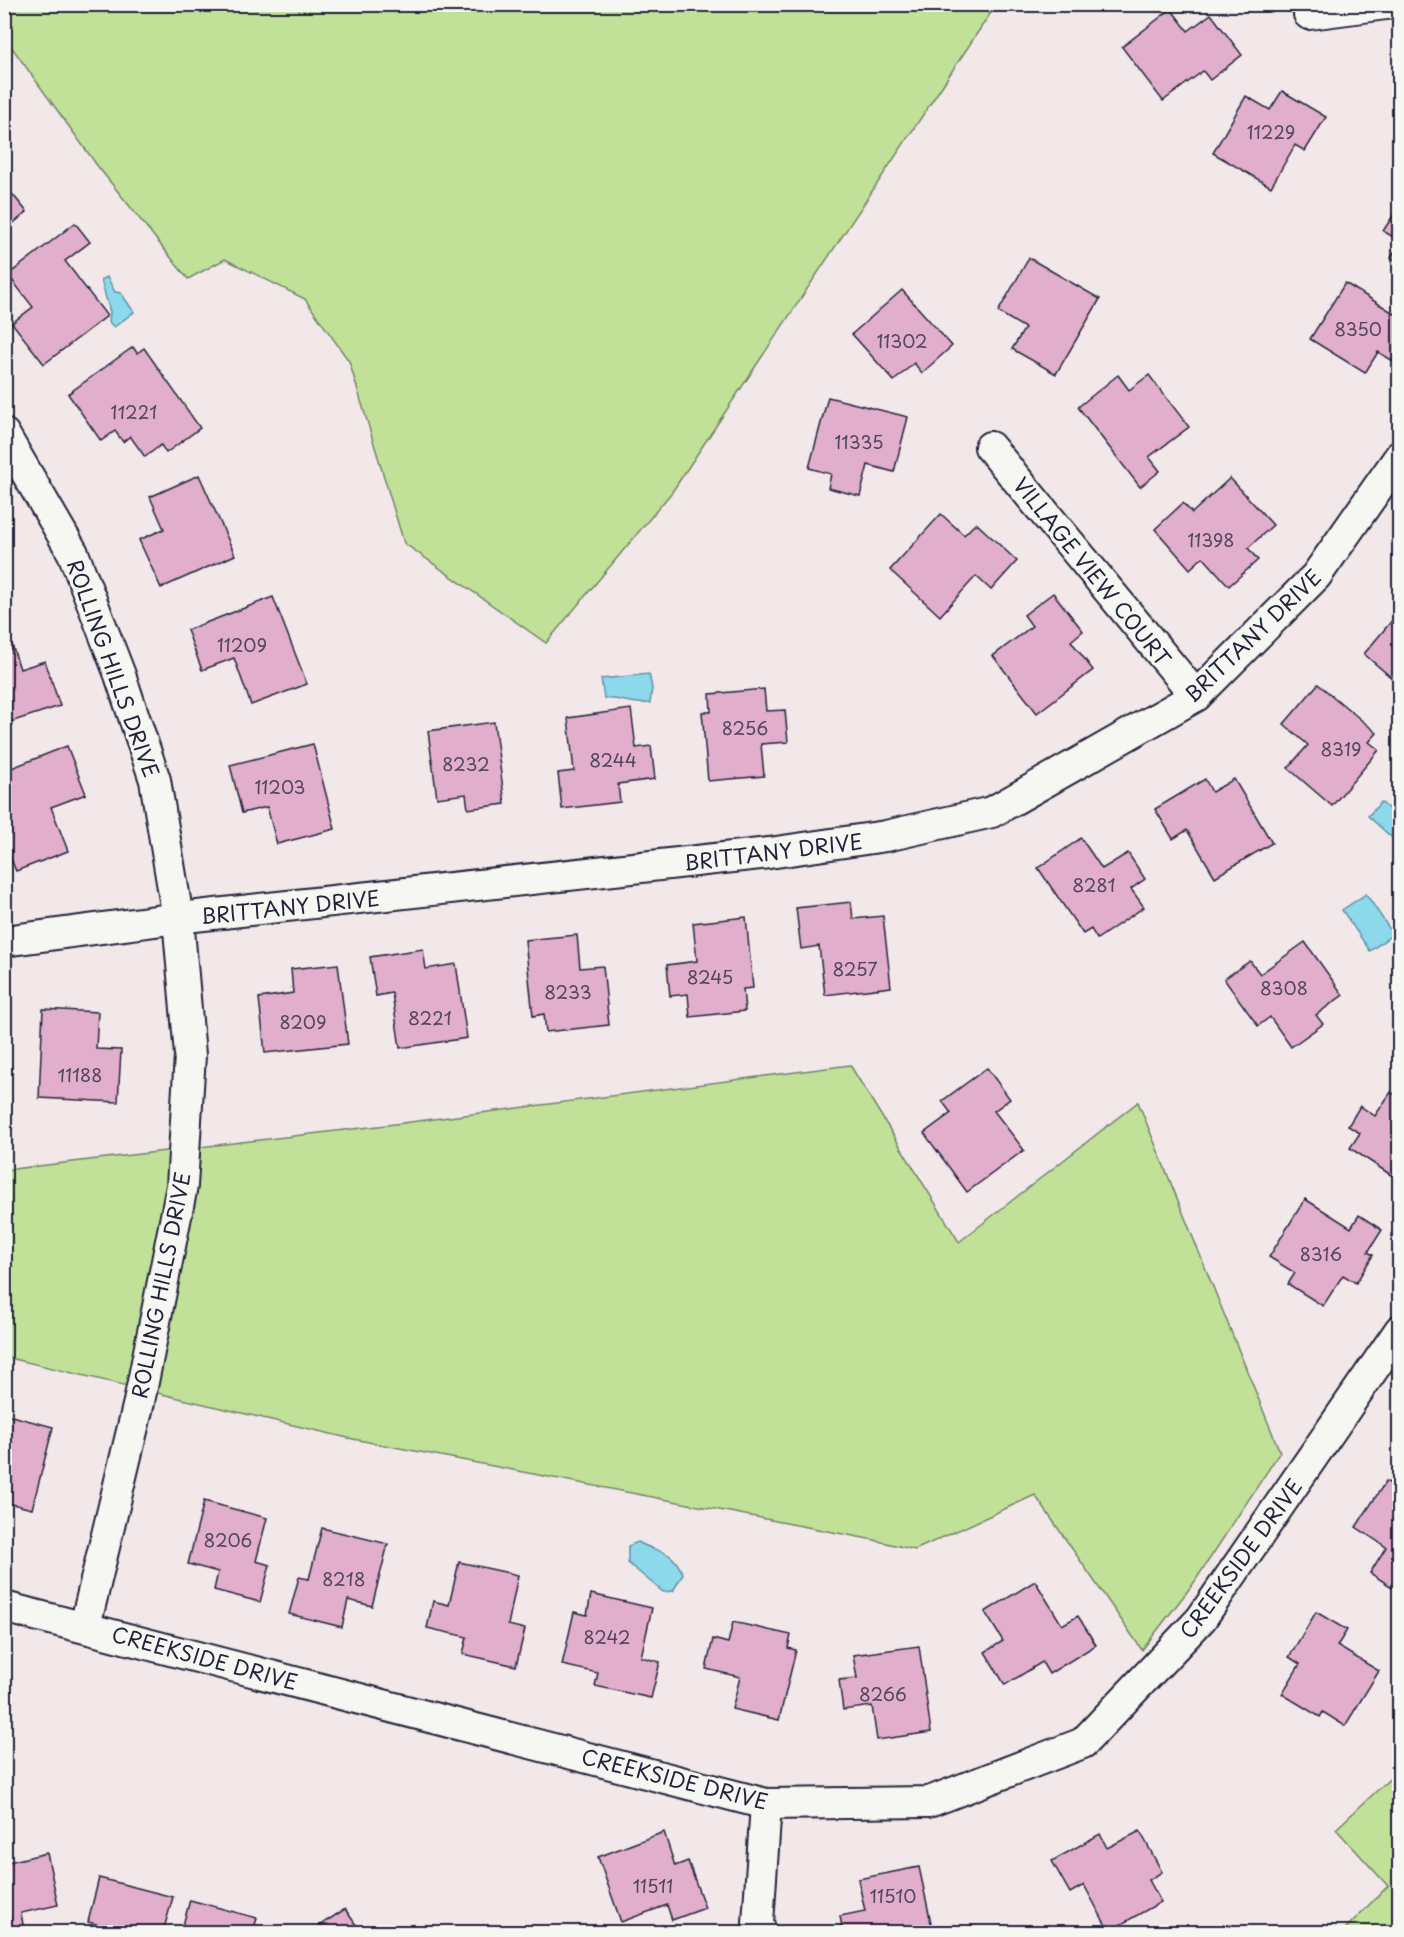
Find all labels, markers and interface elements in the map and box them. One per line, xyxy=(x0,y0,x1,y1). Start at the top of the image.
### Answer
house number: 11229 xyxy=(1247,118,1295,145)
house number: 8350 xyxy=(1334,315,1382,342)
house number: 11302 xyxy=(876,327,928,354)
house number: 11221 xyxy=(111,398,157,425)
house number: 11335 xyxy=(834,428,884,455)
street label: VILLAGE VIEW COURT xyxy=(1007,470,1180,673)
house number: 11398 xyxy=(1187,526,1235,553)
street label: ROLLING HILLS DRIVE xyxy=(60,554,168,782)
street label: BRITTANY DRIVE xyxy=(1176,561,1328,709)
house number: 11209 xyxy=(217,631,267,658)
house number: 8256 xyxy=(722,714,768,741)
house number: 8319 xyxy=(1321,735,1361,762)
house number: 8244 xyxy=(589,746,637,773)
house number: 8232 xyxy=(442,750,490,777)
house number: 11203 xyxy=(255,773,306,800)
street label: BRITTANY DRIVE xyxy=(682,824,864,878)
house number: 8281 xyxy=(1072,871,1116,898)
street label: BRITTANY DRIVE xyxy=(199,881,381,931)
house number: 8257 xyxy=(832,955,878,982)
house number: 8245 xyxy=(687,963,733,990)
house number: 8308 xyxy=(1260,974,1308,1001)
house number: 8233 xyxy=(544,978,592,1005)
house number: 8221 xyxy=(408,1004,452,1031)
house number: 8209 xyxy=(280,1008,326,1035)
house number: 11188 xyxy=(57,1061,103,1088)
street label: ROLLING HILLS DRIVE xyxy=(122,1169,198,1401)
house number: 8316 xyxy=(1300,1240,1342,1267)
street label: CREEKSIDE DRIVE xyxy=(1171,1471,1309,1645)
house number: 8206 xyxy=(204,1526,252,1553)
house number: 8218 xyxy=(322,1565,366,1592)
street label: CREEKSIDE DRIVE xyxy=(109,1617,301,1697)
house number: 8242 xyxy=(584,1623,630,1650)
house number: 8266 xyxy=(859,1680,907,1707)
street label: CREEKSIDE DRIVE xyxy=(578,1739,772,1817)
house number: 11511 xyxy=(633,1872,673,1899)
house number: 11510 xyxy=(870,1882,916,1909)

